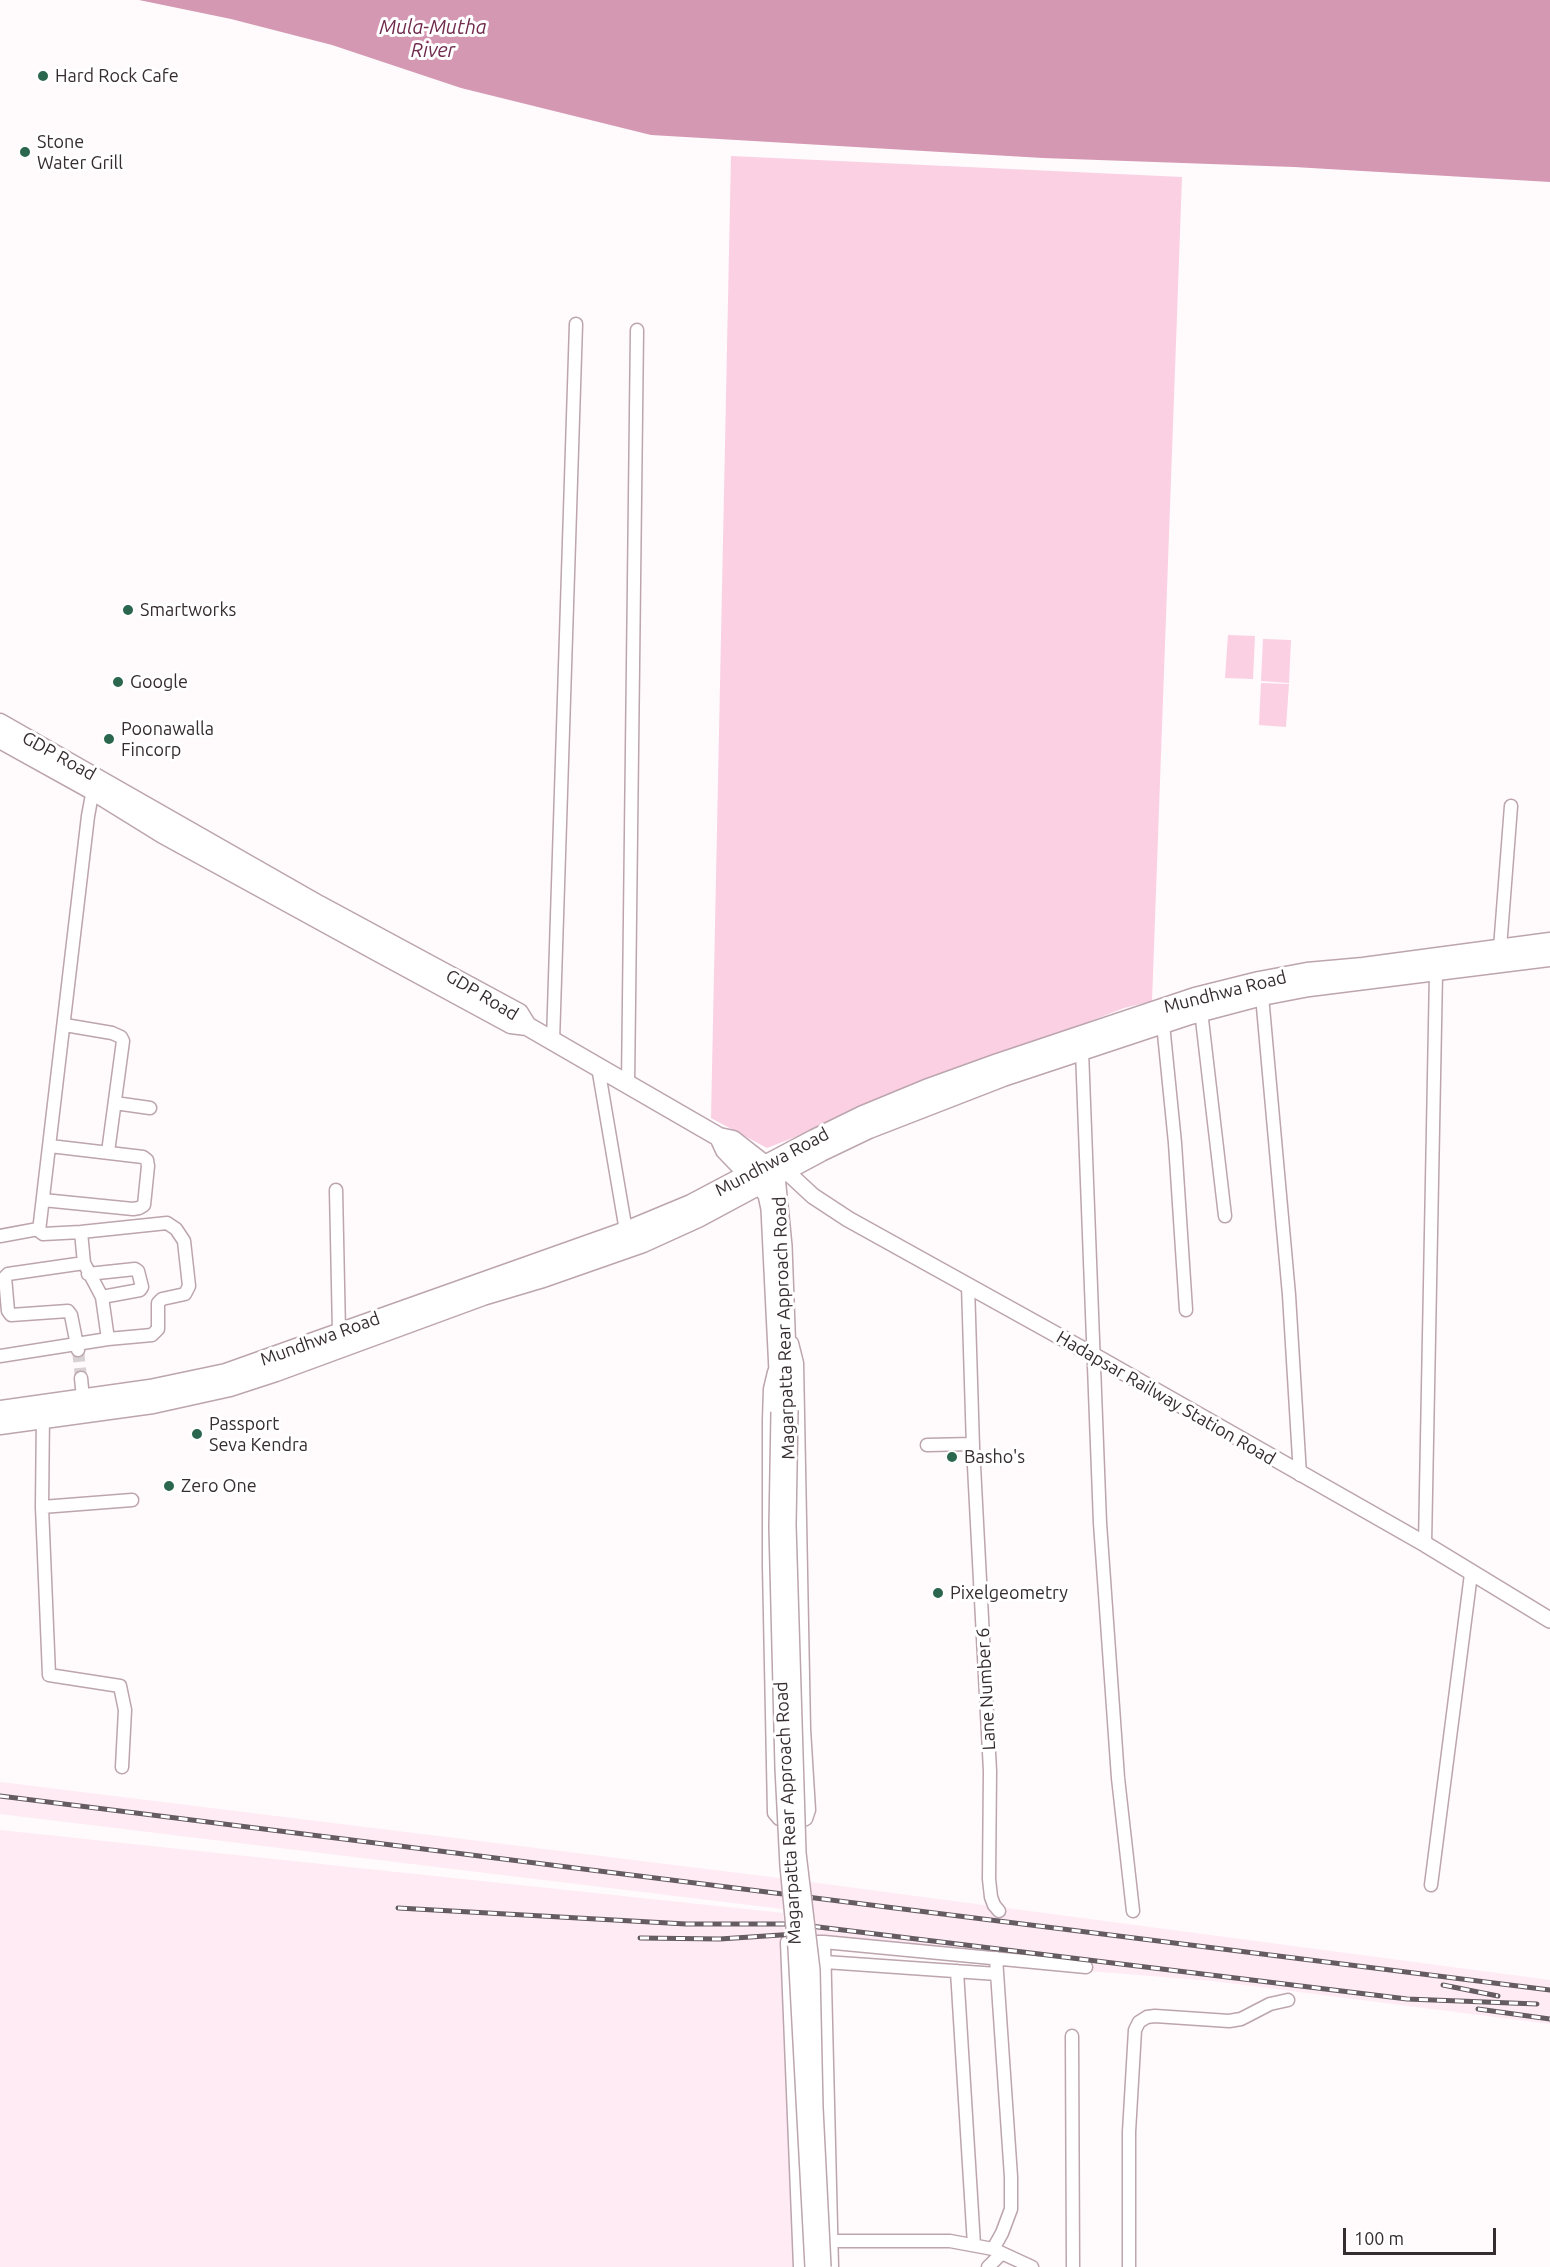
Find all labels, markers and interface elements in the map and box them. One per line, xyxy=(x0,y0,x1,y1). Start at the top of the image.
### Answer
water label: Mula-Mutha River xyxy=(379,15,487,62)
place label: Hard Rock Cafe xyxy=(55,65,179,87)
marker: Hard Rock Cafe xyxy=(36,69,50,83)
place label: Stone Water Grill xyxy=(37,131,123,174)
marker: Stone Water Grill xyxy=(18,145,32,159)
place label: Smartworks xyxy=(140,599,236,621)
marker: Smartworks xyxy=(121,603,135,617)
place label: Google xyxy=(130,671,188,693)
marker: Google xyxy=(111,675,125,689)
place label: Poonawalla Fincorp xyxy=(121,718,214,760)
street label: GDP Road xyxy=(18,727,100,785)
marker: Poonawalla Fincorp xyxy=(102,732,116,746)
street label: GDP Road xyxy=(442,965,522,1025)
street label: Mundhwa Road xyxy=(1161,966,1289,1018)
street label: Mundhwa Road xyxy=(711,1123,833,1201)
street label: Magarpatta Rear Approach Road xyxy=(769,1196,799,1460)
street label: Mundhwa Road xyxy=(257,1307,383,1371)
street label: Hadapsar Railway Station Road xyxy=(1053,1326,1279,1470)
place label: Passport Seva Kendra xyxy=(209,1413,308,1456)
marker: Passport Seva Kendra xyxy=(190,1427,204,1441)
place label: Basho's xyxy=(964,1446,1025,1468)
marker: Basho's xyxy=(945,1450,959,1464)
place label: Zero One xyxy=(181,1475,257,1497)
marker: Zero One xyxy=(162,1479,176,1493)
place label: Pixelgeometry xyxy=(950,1582,1068,1604)
marker: Pixelgeometry xyxy=(931,1586,945,1600)
street label: Lane Number 6 xyxy=(972,1627,1000,1751)
street label: Magarpatta Rear Approach Road xyxy=(770,1681,806,1945)
scale bar xyxy=(1346,2216,1499,2254)
text: 100 m xyxy=(1354,2228,1404,2248)

